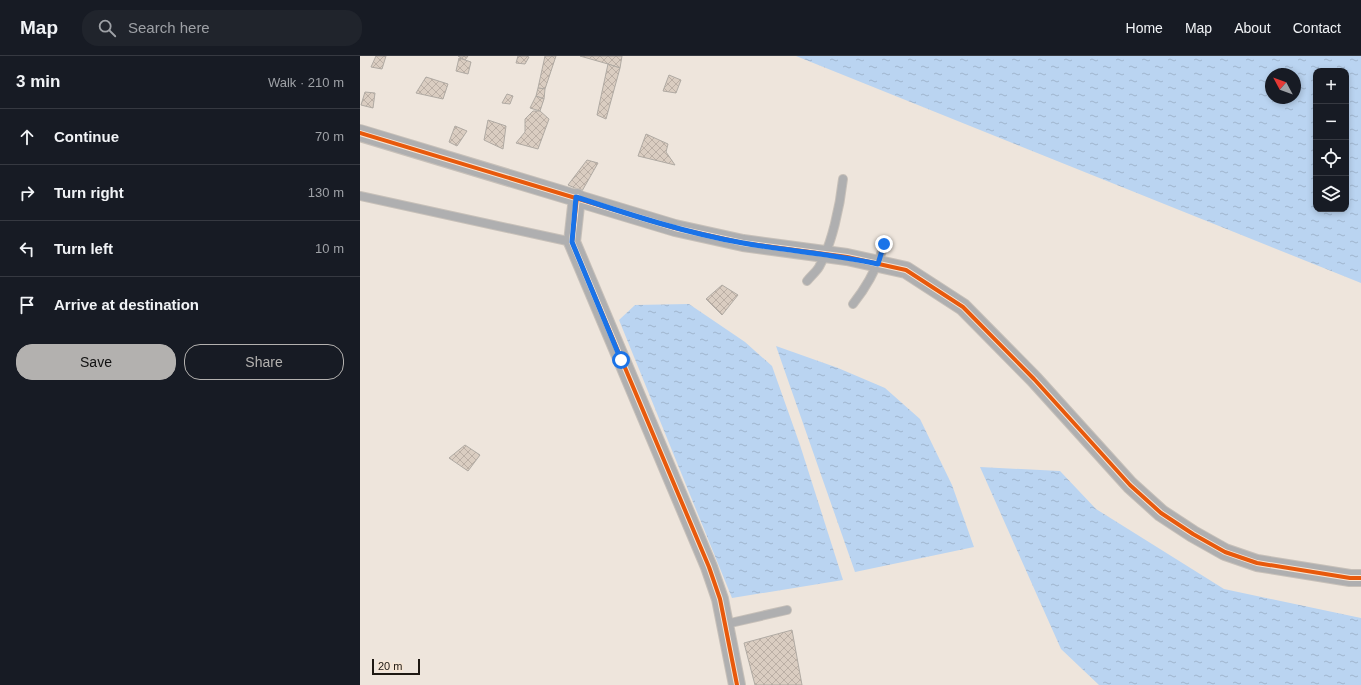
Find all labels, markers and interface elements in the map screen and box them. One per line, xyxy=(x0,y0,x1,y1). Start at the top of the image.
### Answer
search box xyxy=(82,10,362,46)
text: Map xyxy=(20,17,58,38)
icon: search xyxy=(96,17,118,39)
text: Search here xyxy=(128,19,210,36)
text: Home xyxy=(1126,20,1163,36)
text: Map xyxy=(1185,20,1212,36)
text: About xyxy=(1234,20,1271,36)
text: Contact xyxy=(1293,20,1341,36)
north arrow xyxy=(1265,68,1301,104)
map controls xyxy=(1313,68,1349,212)
button: + xyxy=(1313,68,1349,104)
text: 3 min xyxy=(16,72,60,91)
text: Walk · 210 m xyxy=(268,75,344,90)
button: − xyxy=(1313,104,1349,140)
icon: ahead xyxy=(16,126,38,148)
text: Continue xyxy=(54,128,119,145)
text: 70 m xyxy=(315,129,344,144)
button: locate xyxy=(1313,140,1349,176)
button: layers xyxy=(1313,176,1349,212)
icon: right xyxy=(16,182,38,204)
text: Turn right xyxy=(54,184,124,201)
text: 130 m xyxy=(308,185,344,200)
route end xyxy=(875,235,893,253)
icon: left xyxy=(16,238,38,260)
text: Turn left xyxy=(54,240,113,257)
text: 10 m xyxy=(315,241,344,256)
icon: arrive xyxy=(16,294,38,316)
text: Arrive at destination xyxy=(54,296,199,313)
button: Save xyxy=(16,344,176,380)
button: Share xyxy=(184,344,344,380)
route start xyxy=(612,351,630,369)
scale bar xyxy=(372,657,420,676)
text: 20 m xyxy=(378,660,402,672)

